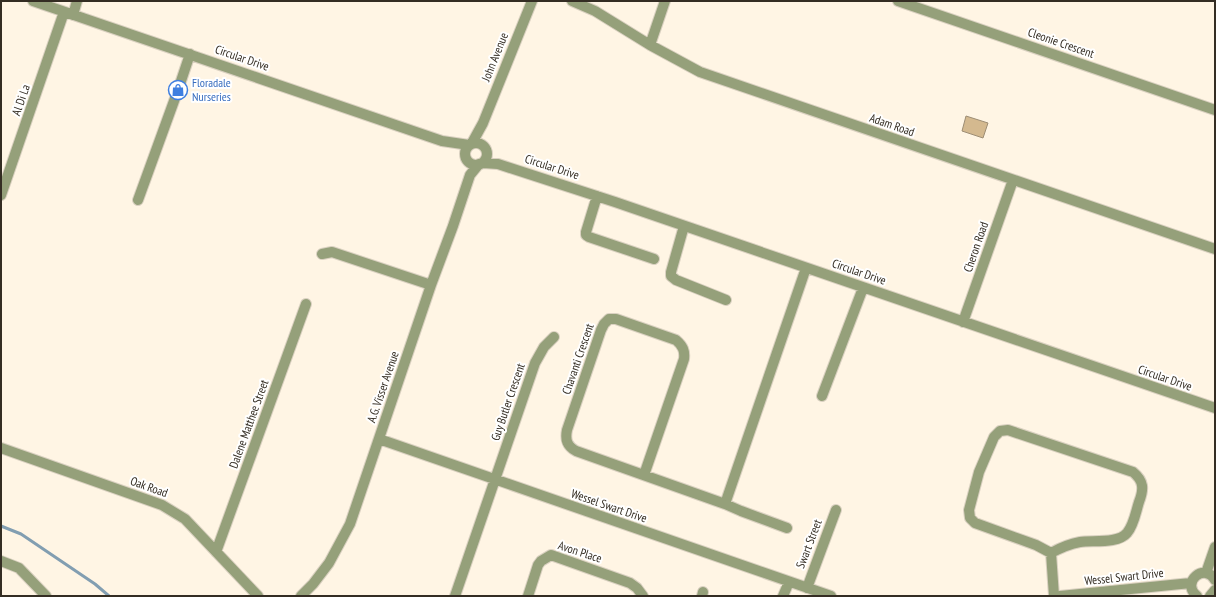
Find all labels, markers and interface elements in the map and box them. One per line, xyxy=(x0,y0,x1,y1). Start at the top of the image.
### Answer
street label: Cleonie Crescent xyxy=(1026,24,1097,61)
street label: John Avenue xyxy=(478,30,511,84)
street label: Circular Drive xyxy=(213,41,271,74)
place label: Floradale Nurseries xyxy=(192,75,231,104)
shop icon: Floradale Nurseries xyxy=(167,79,189,101)
street label: Al Di La xyxy=(8,82,33,117)
street label: Adam Road xyxy=(868,110,917,139)
street label: Circular Drive xyxy=(523,151,581,182)
street label: Cheron Road xyxy=(960,220,991,274)
street label: Circular Drive xyxy=(830,255,888,288)
street label: Chavanti Crescent xyxy=(558,321,597,396)
street label: A.G. Visser Avenue xyxy=(363,349,402,425)
street label: Guy Butler Crescent xyxy=(487,361,528,442)
street label: Circular Drive xyxy=(1136,361,1194,394)
street label: Dalene Matthee Street xyxy=(226,377,272,470)
street label: Oak Road xyxy=(128,473,170,500)
street label: Wessel Swart Drive xyxy=(569,486,649,526)
street label: Swart Street xyxy=(792,517,825,570)
street label: Avon Place xyxy=(556,537,604,566)
street label: Wessel Swart Drive xyxy=(1084,565,1164,588)

